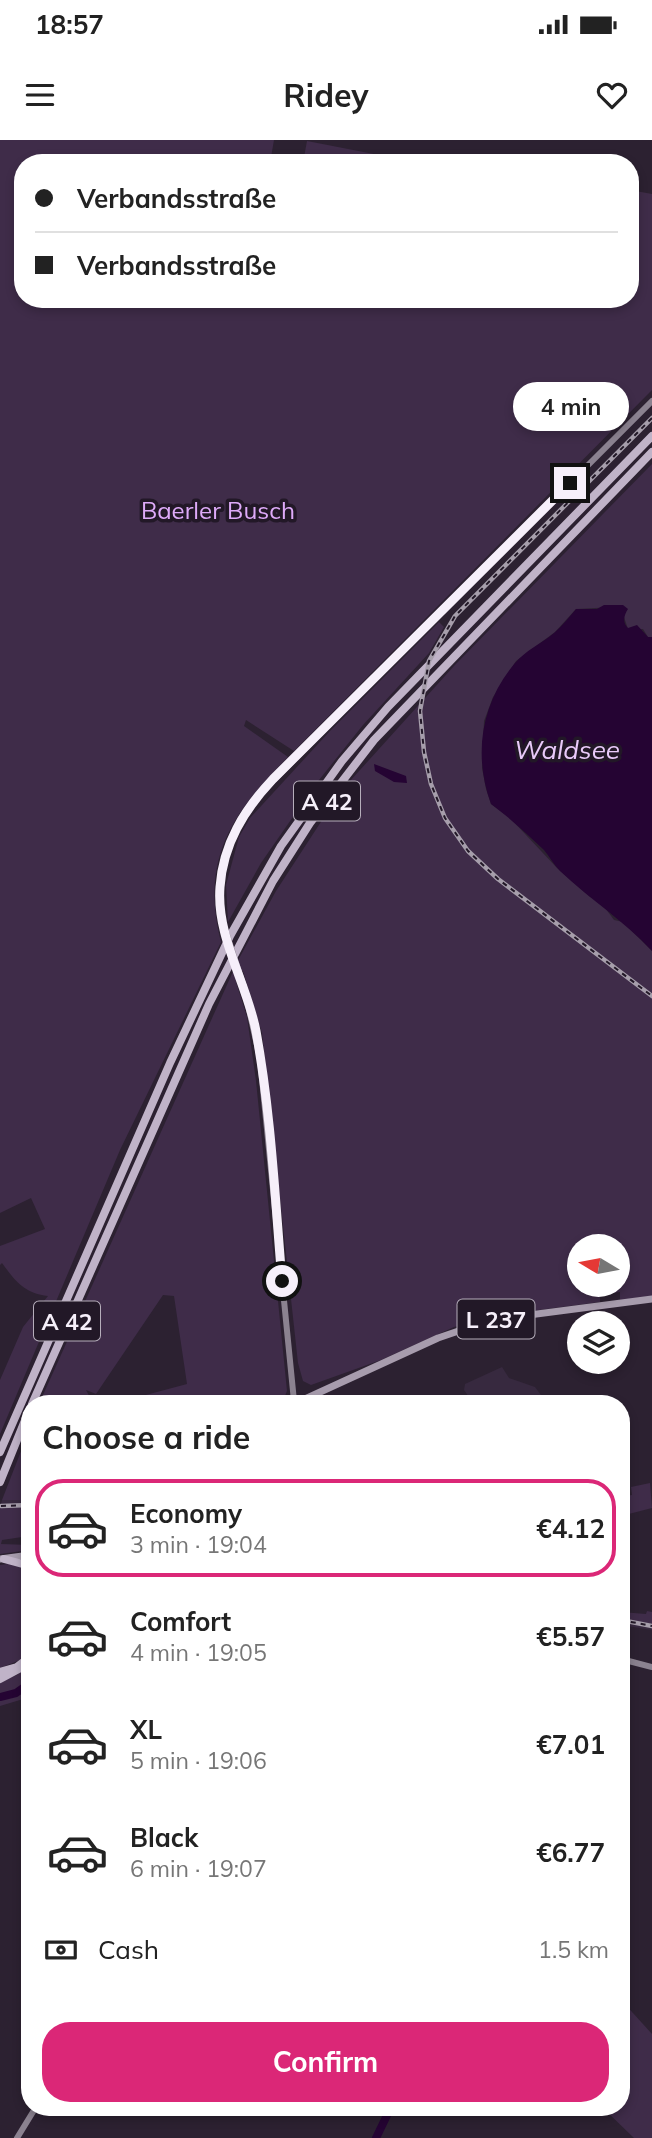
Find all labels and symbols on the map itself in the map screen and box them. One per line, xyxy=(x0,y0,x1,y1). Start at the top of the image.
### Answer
callout: 4 min xyxy=(512,382,628,430)
route end xyxy=(554,467,586,499)
park label: Baerler Busch xyxy=(141,495,295,525)
water label: Waldsee xyxy=(514,733,620,766)
road number: A 42 xyxy=(294,782,360,820)
north arrow xyxy=(567,1234,630,1297)
route start xyxy=(266,1265,298,1297)
road number: L 237 xyxy=(458,1300,534,1338)
road number: A 42 xyxy=(34,1302,100,1340)

